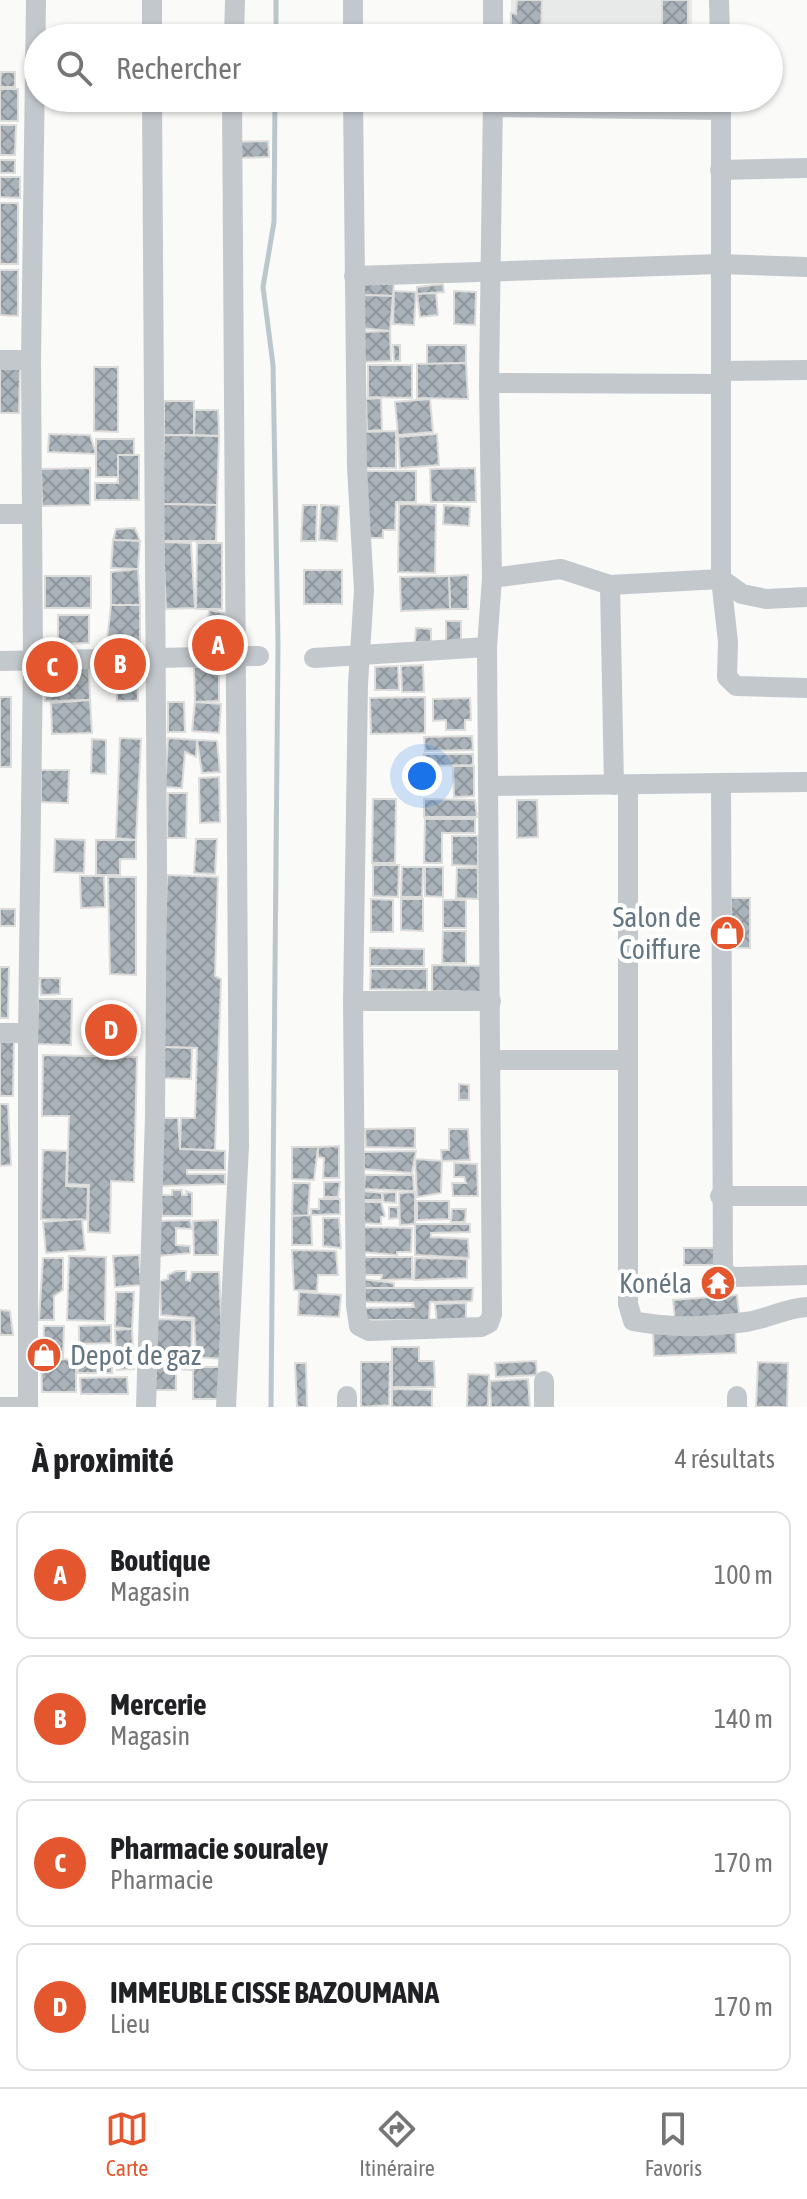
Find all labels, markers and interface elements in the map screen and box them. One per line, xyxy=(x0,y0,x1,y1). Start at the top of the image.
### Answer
search box xyxy=(24,24,783,112)
icon: search xyxy=(52,46,96,90)
text: Rechercher xyxy=(116,51,241,85)
pin: A xyxy=(192,615,244,675)
pin: B xyxy=(94,634,146,694)
pin: C xyxy=(26,637,78,697)
your location xyxy=(402,756,442,796)
place label: Salon de Coiffure xyxy=(613,901,701,965)
shop icon: Salon de Coiffure xyxy=(708,914,746,952)
pin: D xyxy=(85,1000,137,1060)
temple icon: Konéla xyxy=(699,1264,737,1302)
place label: Konéla xyxy=(619,1267,692,1299)
shop icon: Depot de gaz xyxy=(25,1336,63,1374)
place label: Depot de gaz xyxy=(70,1339,201,1371)
text: À proximité xyxy=(32,1440,174,1479)
text: 4 résultats xyxy=(675,1444,775,1474)
text: Boutique xyxy=(110,1543,211,1577)
text: A xyxy=(54,1560,66,1590)
text: 100 m xyxy=(714,1560,773,1590)
text: Magasin xyxy=(110,1577,190,1607)
text: Mercerie xyxy=(110,1687,207,1721)
text: B xyxy=(54,1704,66,1734)
text: 140 m xyxy=(714,1704,773,1734)
text: Magasin xyxy=(110,1721,190,1751)
text: Pharmacie souraley xyxy=(110,1831,328,1865)
text: C xyxy=(54,1848,66,1878)
text: 170 m xyxy=(714,1848,773,1878)
text: Pharmacie xyxy=(110,1865,213,1895)
text: IMMEUBLE CISSE BAZOUMANA xyxy=(110,1975,439,2009)
text: D xyxy=(53,1992,67,2022)
text: 170 m xyxy=(714,1992,773,2022)
text: Lieu xyxy=(110,2009,150,2039)
tab: Carte xyxy=(105,2107,149,2181)
tab: Itinéraire xyxy=(359,2107,435,2181)
tab: Favoris xyxy=(645,2107,702,2181)

